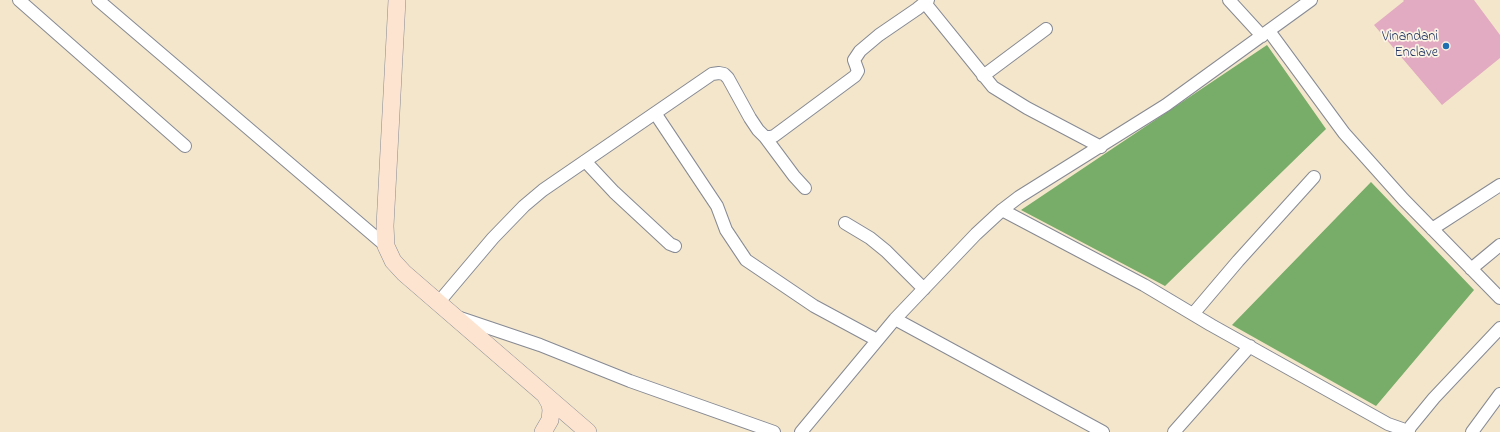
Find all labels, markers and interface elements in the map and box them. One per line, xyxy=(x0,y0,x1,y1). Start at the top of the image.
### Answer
place label: Vinandani Enclave xyxy=(1382,30,1438,62)
marker: Vinandani Enclave xyxy=(1441,41,1451,51)

